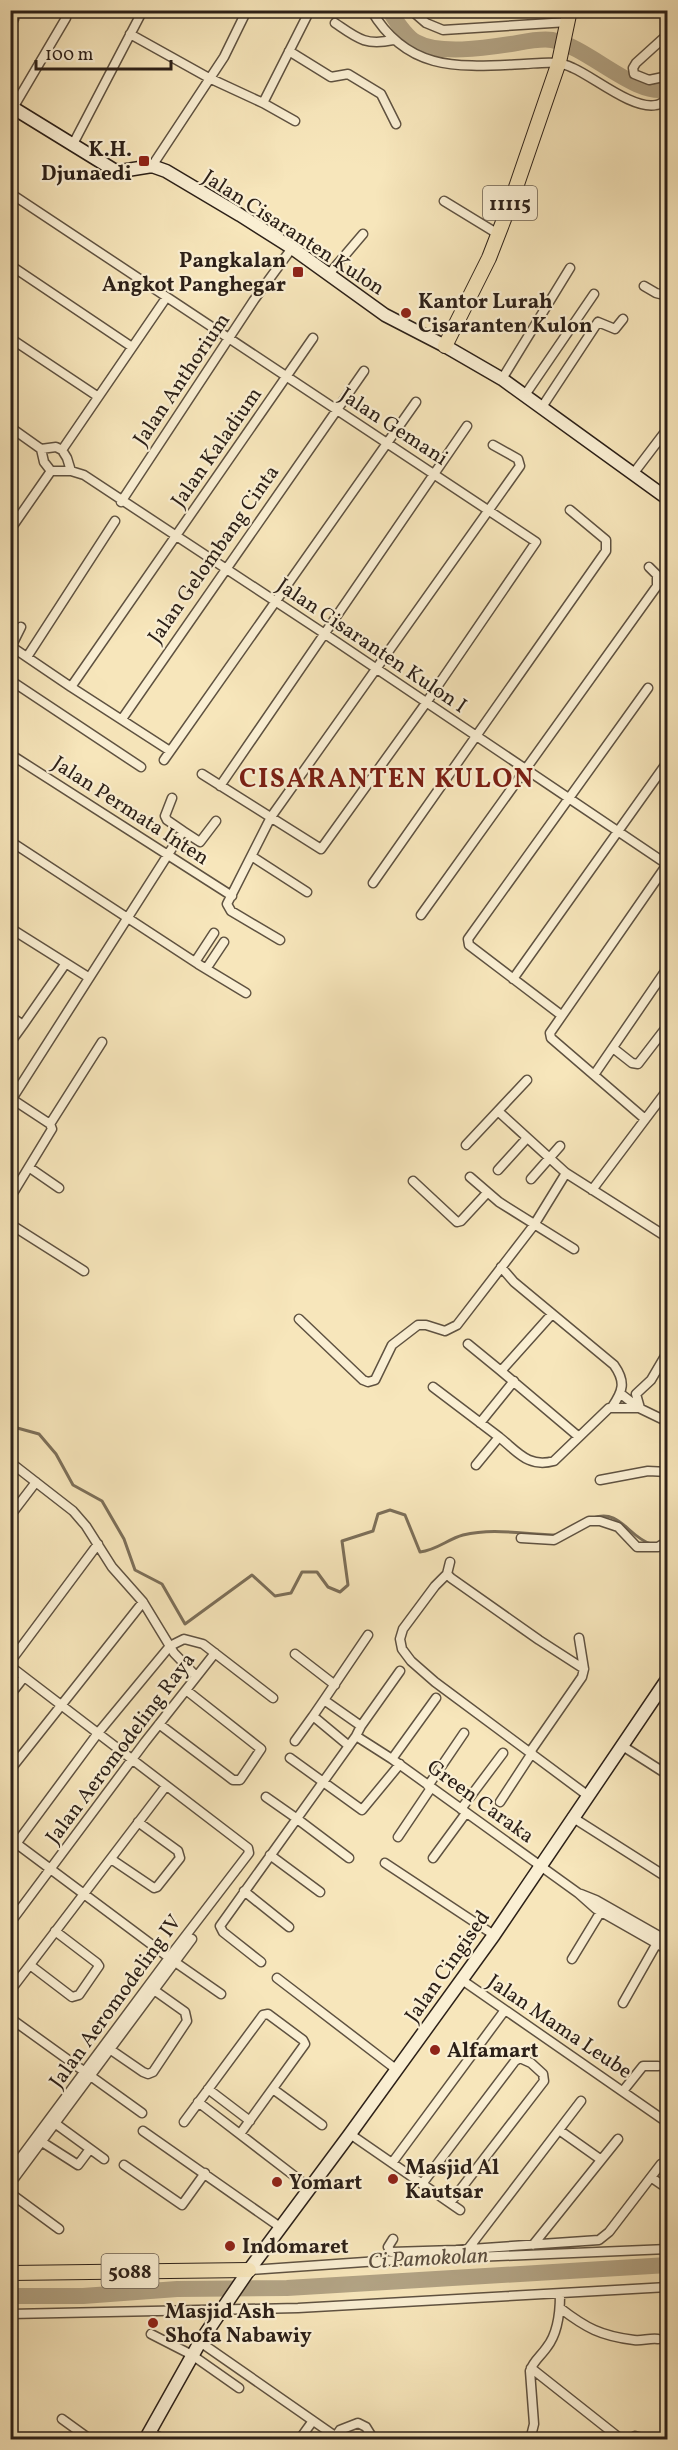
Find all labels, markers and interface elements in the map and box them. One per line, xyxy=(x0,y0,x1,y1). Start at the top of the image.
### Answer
scale bar xyxy=(36,33,171,71)
text: 100 m xyxy=(45,43,94,68)
place label: K.H. Djunaedi xyxy=(41,136,132,189)
marker: K.H. Djunaedi xyxy=(137,154,151,168)
street label: Jalan Cisaranten Kulon xyxy=(196,163,390,303)
road number: 11115 xyxy=(483,186,537,220)
place label: Pangkalan Angkot Panghegar xyxy=(102,247,286,300)
marker: Pangkalan Angkot Panghegar xyxy=(291,265,305,279)
place label: Kantor Lurah Cisaranten Kulon xyxy=(418,288,593,341)
marker: Kantor Lurah Cisaranten Kulon xyxy=(399,306,413,320)
street label: Jalan Anthorium xyxy=(127,308,238,452)
street label: Jalan Gemani xyxy=(333,381,453,473)
street label: Jalan Kaladium xyxy=(165,382,270,514)
street label: Jalan Gelombang Cinta xyxy=(142,460,287,650)
street label: Jalan Cisaranten Kulon I xyxy=(270,572,472,721)
street label: Jalan Permata Inten xyxy=(46,750,214,873)
district label: CISARANTEN KULON xyxy=(239,761,535,799)
street label: Jalan Aeromodeling Raya xyxy=(40,1647,203,1851)
street label: Green Caraka xyxy=(421,1753,540,1851)
street label: Jalan Cingised xyxy=(399,1905,498,2029)
street label: Jalan Aeromodeling IV xyxy=(43,1909,189,2095)
street label: Jalan Mama Leube xyxy=(481,1968,637,2087)
place label: Alfamart xyxy=(447,2037,539,2066)
marker: Alfamart xyxy=(428,2043,442,2057)
place label: Masjid Al Kautsar xyxy=(405,2154,499,2207)
place label: Yomart xyxy=(289,2169,362,2198)
marker: Masjid Al Kautsar xyxy=(386,2172,400,2186)
marker: Yomart xyxy=(270,2175,284,2189)
place label: Indomaret xyxy=(242,2233,349,2262)
marker: Indomaret xyxy=(223,2239,237,2253)
water label: Ci Pamokolan xyxy=(367,2241,489,2278)
road number: 5088 xyxy=(102,2254,158,2288)
place label: Masjid Ash Shofa Nabawiy xyxy=(165,2298,312,2351)
marker: Masjid Ash Shofa Nabawiy xyxy=(146,2316,160,2330)

